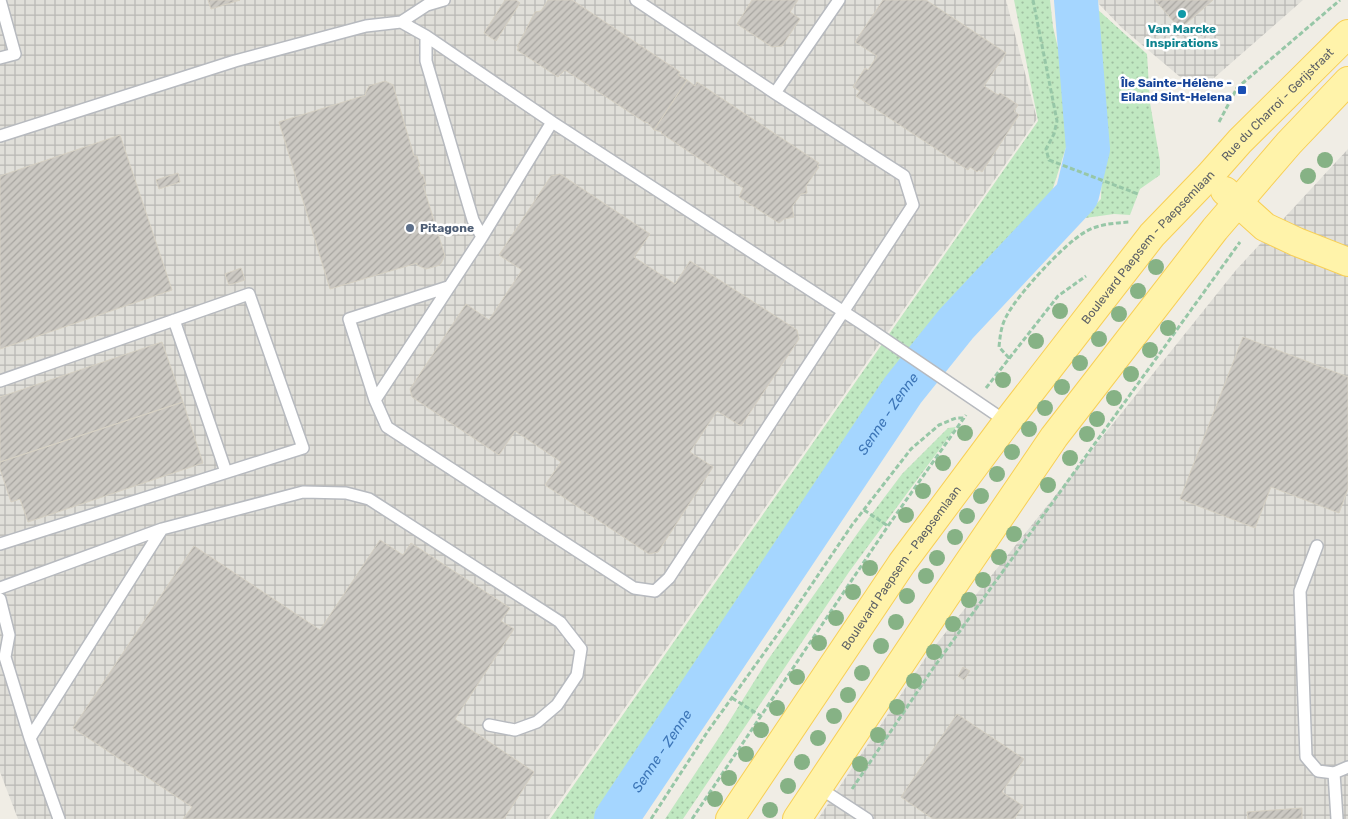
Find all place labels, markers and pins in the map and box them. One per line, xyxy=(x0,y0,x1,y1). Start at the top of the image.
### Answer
marker: Van Marcke Inspirations xyxy=(1176,8,1188,20)
place label: Van Marcke Inspirations xyxy=(1146,22,1219,50)
place label: Île Sainte-Hélène - Eiland Sint-Helena xyxy=(1120,76,1232,104)
marker: Île Sainte-Hélène - Eiland Sint-Helena xyxy=(1236,84,1248,96)
place label: Pitagone xyxy=(420,221,474,235)
marker: Pitagone xyxy=(404,222,416,234)

